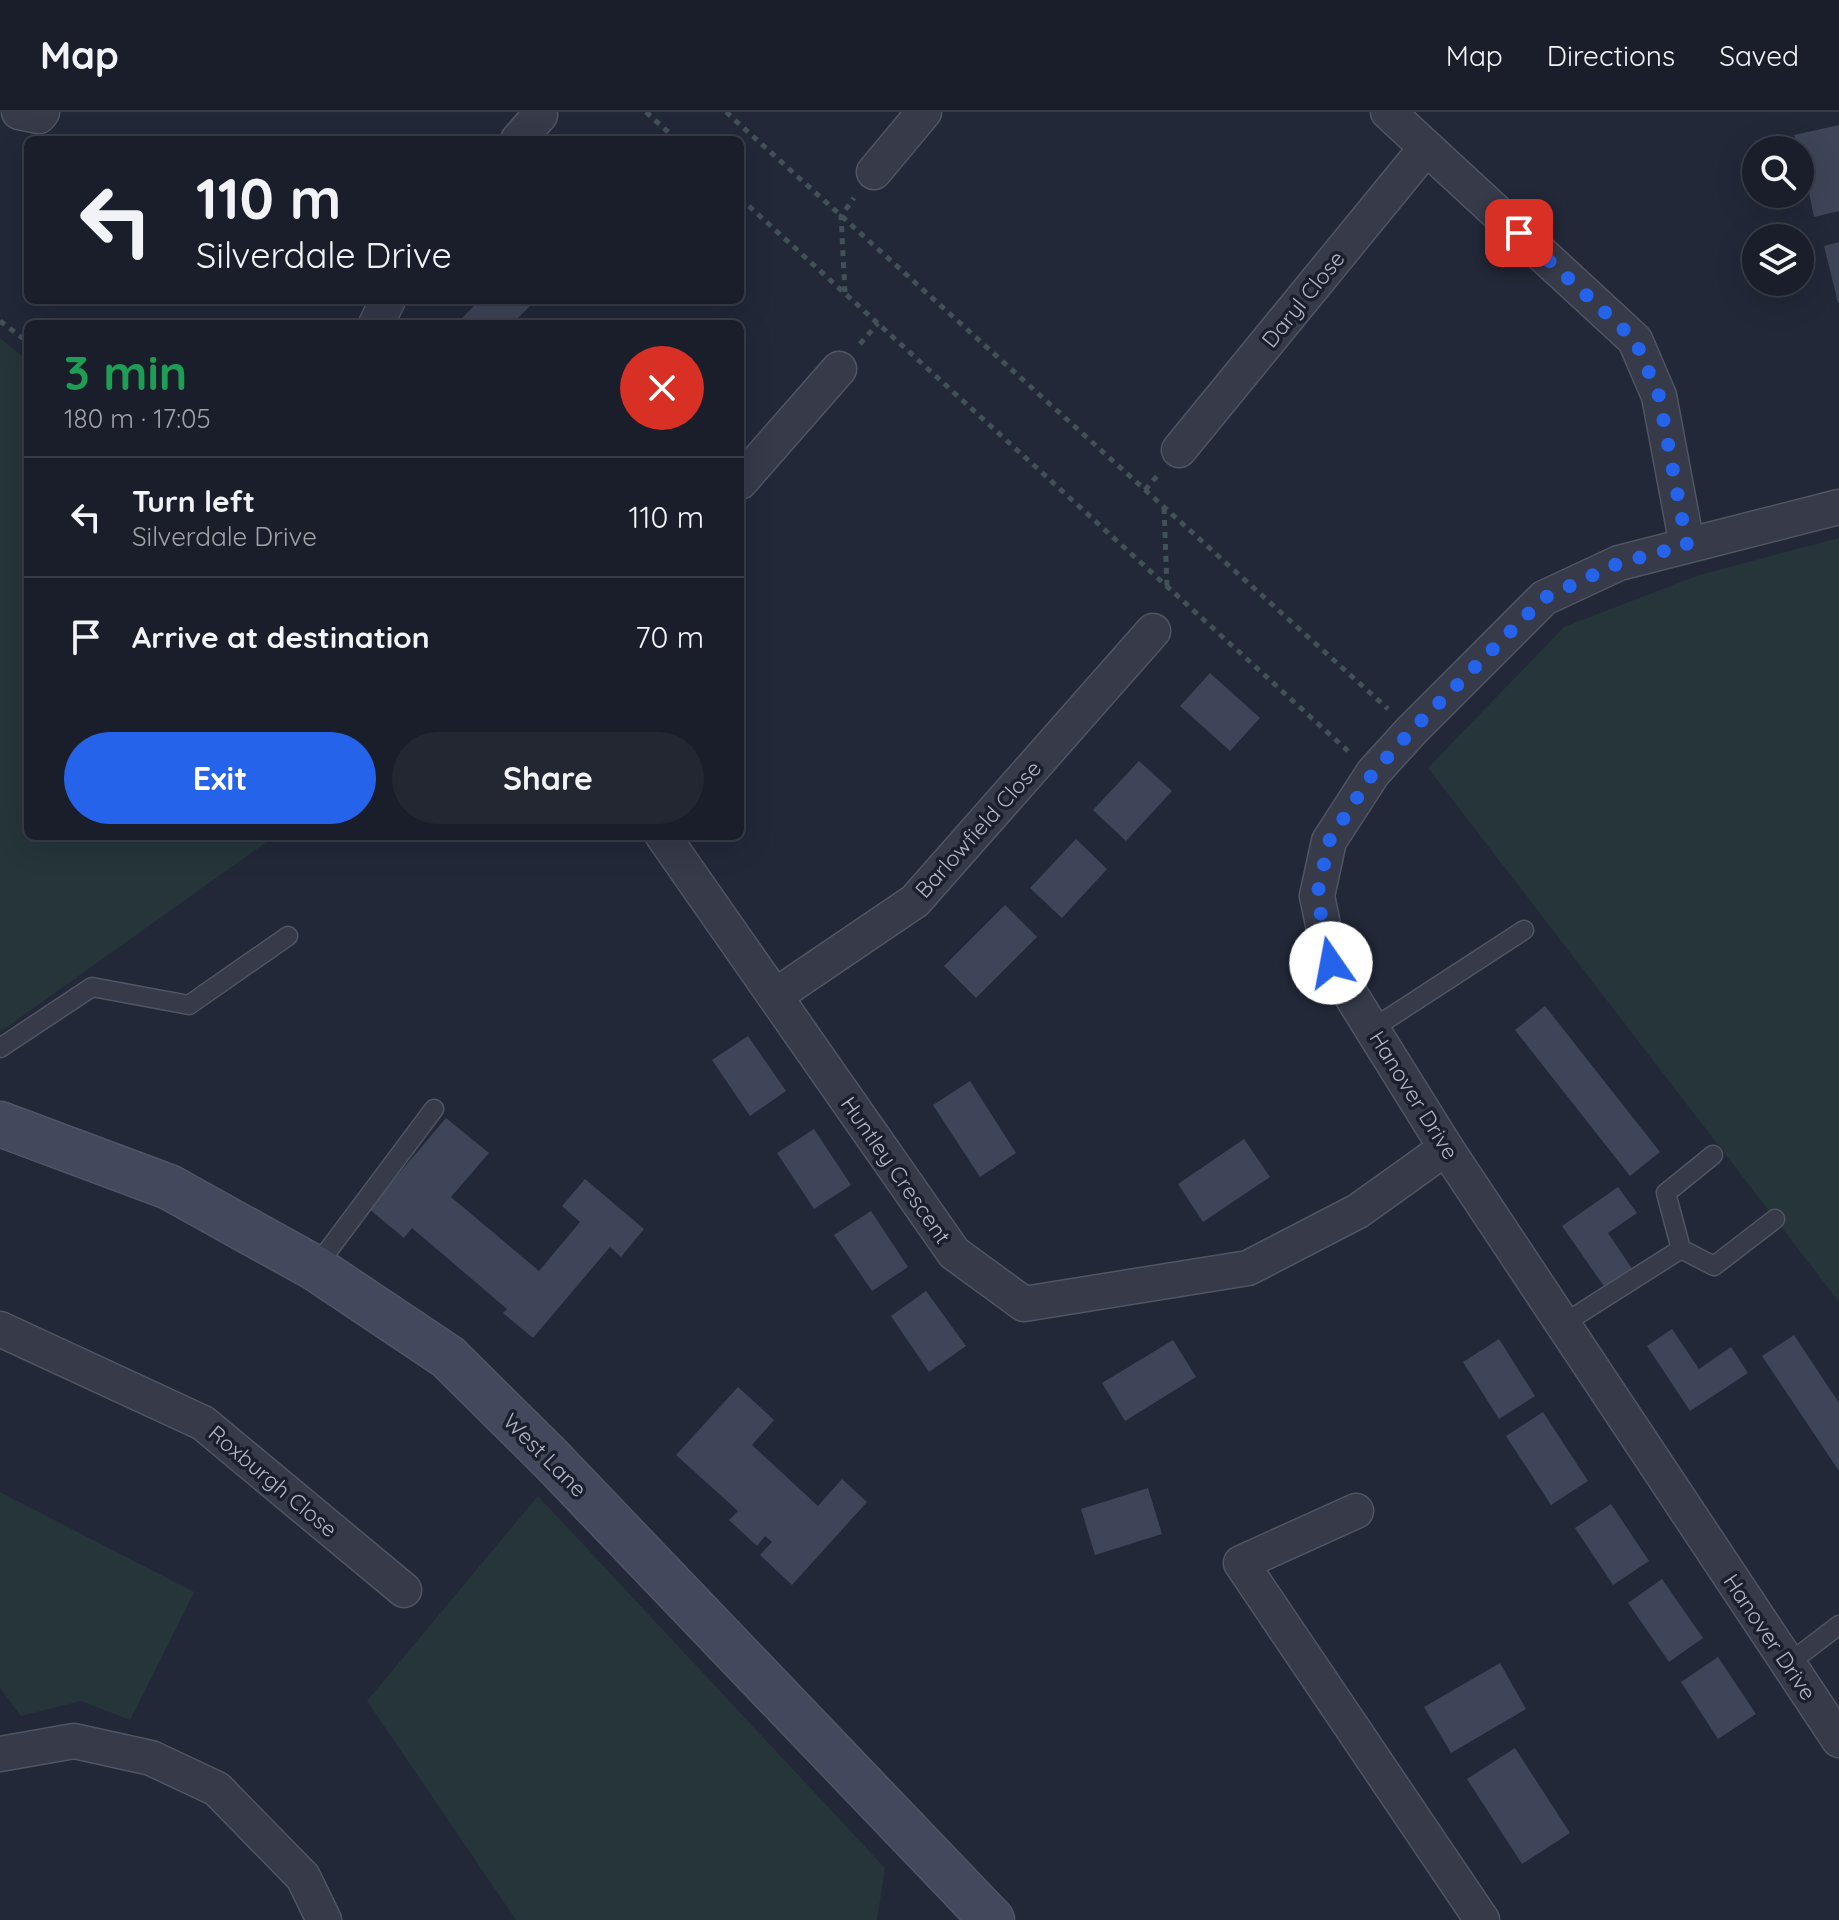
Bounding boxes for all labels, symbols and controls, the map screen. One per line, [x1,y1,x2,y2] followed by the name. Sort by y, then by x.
[40,31,119,79] text: Map
[1446,38,1503,73] text: Map
[1547,38,1675,73] text: Directions
[1719,38,1799,73] text: Saved
[1742,136,1814,296] map controls
[1742,136,1814,208] button: search
[196,163,341,233] text: 110 m
[64,168,168,272] icon: left
[1485,199,1553,267] pin
[1497,211,1541,255] icon: arrive
[1742,224,1814,296] button: layers
[196,232,452,277] text: Silverdale Drive
[1255,245,1351,353] street label: Daryl Close
[64,342,187,402] text: 3 min
[620,346,704,430] button: close
[64,402,211,435] text: 180 m · 17:05
[132,482,255,520] text: Turn left
[64,495,108,539] icon: left
[628,498,704,536] text: 110 m
[132,520,317,553] text: Silverdale Drive
[64,615,108,659] icon: arrive
[132,618,430,656] text: Arrive at destination
[635,618,704,656] text: 70 m
[64,732,376,824] button: Exit
[392,732,704,824] button: Share
[909,755,1047,903] street label: Barlowfield Close
[1289,921,1373,1005] position arrow
[1363,1025,1465,1165] street label: Hanover Drive
[835,1091,957,1249] street label: Huntley Crescent
[497,1407,593,1503] street label: West Lane
[203,1419,343,1543] street label: Roxburgh Close
[1717,1568,1823,1706] street label: Hanover Drive

